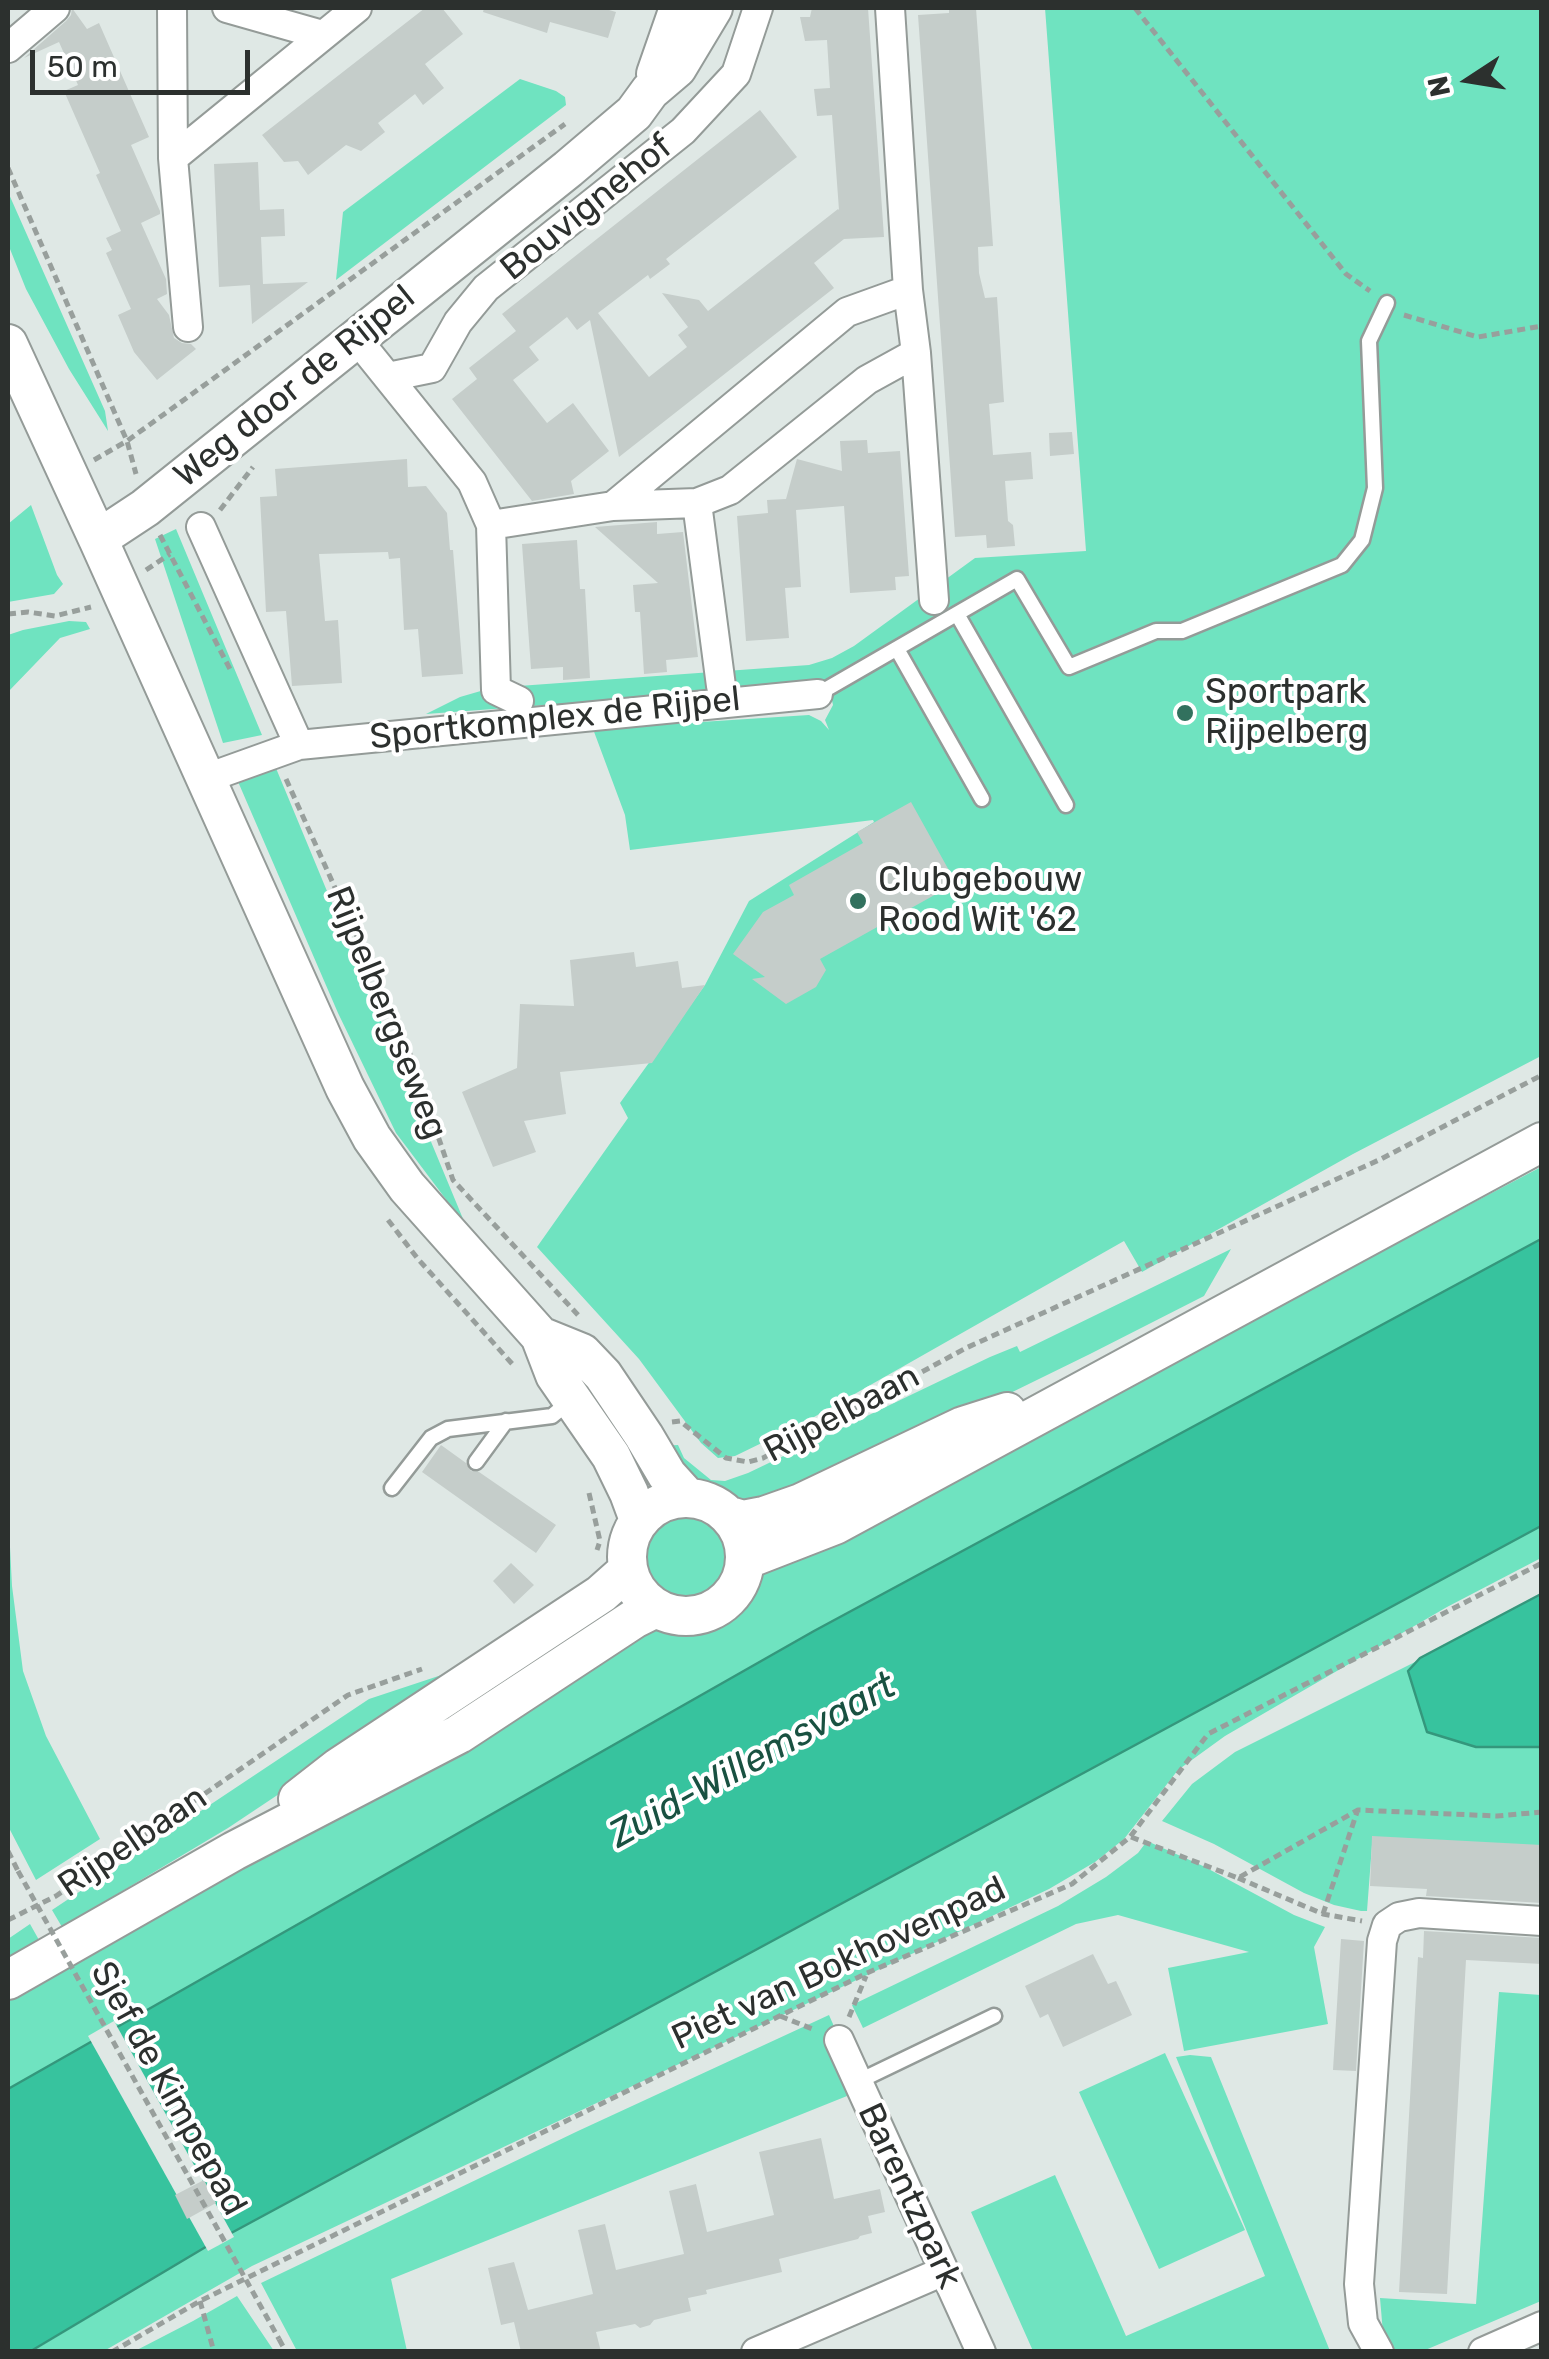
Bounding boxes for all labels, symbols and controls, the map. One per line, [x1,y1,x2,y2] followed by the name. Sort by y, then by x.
[35,30,255,92] scale bar
[1419,30,1519,130] north arrow
[47,49,118,85] text: 50 m
[1421,73,1457,100] text: N
[493,126,681,290] street label: Bouvignehof
[166,277,424,497] street label: Weg door de Rijpel
[1205,672,1369,754] place label: Sportpark Rijpelberg
[368,679,742,759] street label: Sportkomplex de Rijpel
[1174,702,1196,724] marker: Sportpark Rijpelberg
[878,860,1082,942] place label: Clubgebouw Rood Wit '62
[316,881,456,1145] street label: Rijpelbergseweg
[847,890,869,912] marker: Clubgebouw Rood Wit '62
[757,1356,927,1472] street label: Rijpelbaan
[602,1663,904,1859] water label: Zuid-Willemsvaart
[51,1777,215,1907] street label: Rijpelbaan
[665,1868,1013,2060] street label: Piet van Bokhovenpad
[81,1955,255,2223] street label: Sjef de Kimpepad
[848,2097,970,2295] street label: Barentzpark

